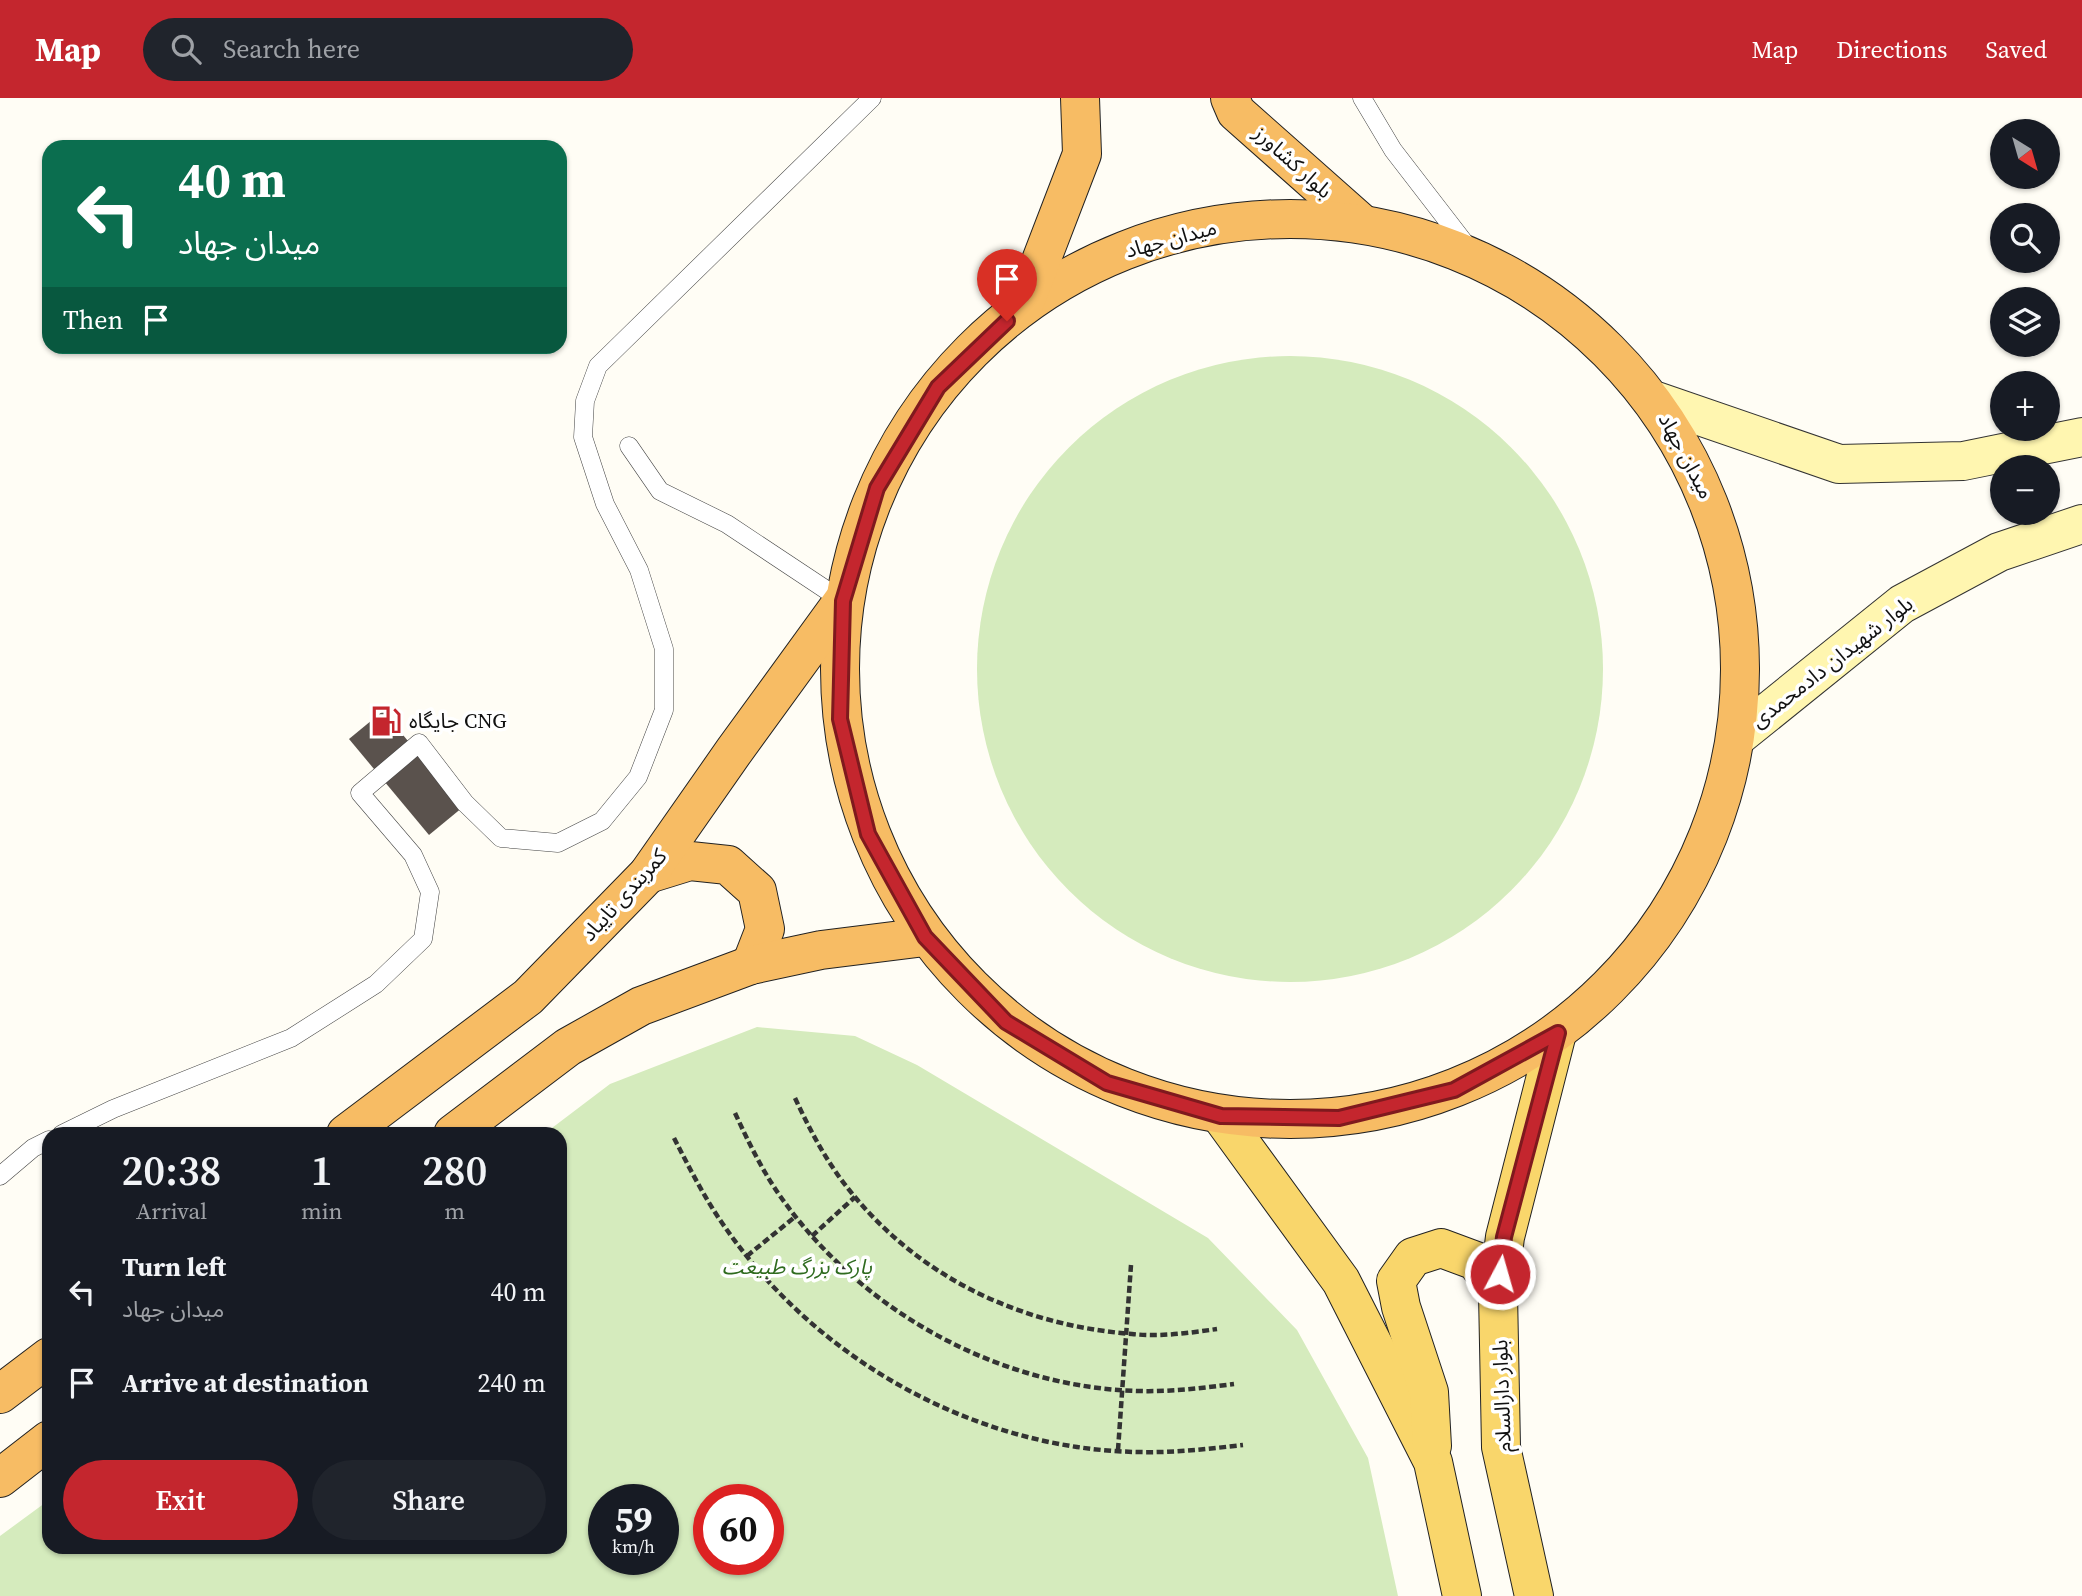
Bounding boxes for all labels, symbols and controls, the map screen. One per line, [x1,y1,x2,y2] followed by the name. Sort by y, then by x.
[143,18,633,81] search box
[35,27,101,72] text: Map
[167,30,205,68] icon: search
[223,31,360,67] text: Search here
[1751,33,1798,66] text: Map
[1836,33,1947,66] text: Directions
[1985,33,2047,66] text: Saved
[1247,118,1339,205] street label: بلوار کشاورز
[1990,119,2060,189] north arrow
[1990,119,2060,525] map controls
[178,146,286,213] text: 40 m
[63,168,154,259] icon: left
[1990,203,2060,273] button: search
[1122,212,1220,265] street label: میدان جهاد
[178,221,320,265] text: میدان جهاد
[977,249,1037,321] pin
[988,260,1026,298] icon: arrive
[1990,287,2060,357] button: layers
[137,301,175,339] icon: arrive
[63,302,123,338] text: Then
[1990,371,2060,441] button: +
[1652,408,1721,504] street label: میدان جهاد
[1990,455,2060,525] button: −
[1745,589,1919,734] street label: بلوار شهیدان دادمحمدی
[369,704,403,738] fuel station icon: جایگاه CNG
[409,706,507,735] place label: جایگاه CNG
[574,842,673,947] street label: کمربندی تایباد
[121,1141,221,1199] text: 20:38
[311,1141,333,1199] text: 1
[422,1141,487,1199] text: 280
[136,1195,207,1227] text: Arrival
[301,1195,342,1227] text: min
[444,1195,465,1227] text: m
[1463,1237,1537,1311] position arrow
[122,1249,226,1285] text: Turn left
[722,1252,873,1281] park label: پارک بزرگ طبیعت
[63,1273,101,1311] icon: left
[491,1274,546,1310] text: 40 m
[122,1293,224,1325] text: میدان جهاد
[1485,1339,1520,1453] street label: بلوار دارالسلام
[63,1364,101,1402] icon: arrive
[122,1365,369,1401] text: Arrive at destination
[478,1365,546,1401] text: 240 m
[63,1460,298,1540] button: Exit
[312,1460,546,1540] button: Share
[693,1484,784,1575] speed limit sign: 60
[615,1496,652,1544] text: 59
[612,1534,655,1559] text: km/h

